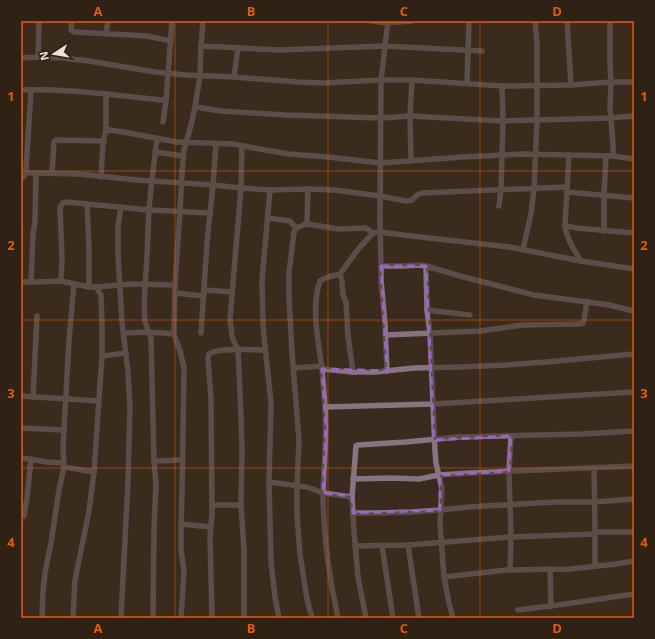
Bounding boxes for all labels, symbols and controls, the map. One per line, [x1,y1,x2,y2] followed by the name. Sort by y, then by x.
[94,2,103,20] text: A
[247,2,256,20] text: B
[400,2,408,20] text: C
[552,2,562,20] text: D
[34,34,74,74] north arrow
[35,50,52,62] text: N
[7,87,15,105] text: 1
[640,87,648,105] text: 1
[7,236,15,254] text: 2
[640,236,648,254] text: 2
[7,384,15,402] text: 3
[640,384,648,402] text: 3
[7,533,15,551] text: 4
[640,533,648,551] text: 4
[94,619,103,637] text: A
[247,619,256,637] text: B
[400,619,408,637] text: C
[552,619,562,637] text: D

